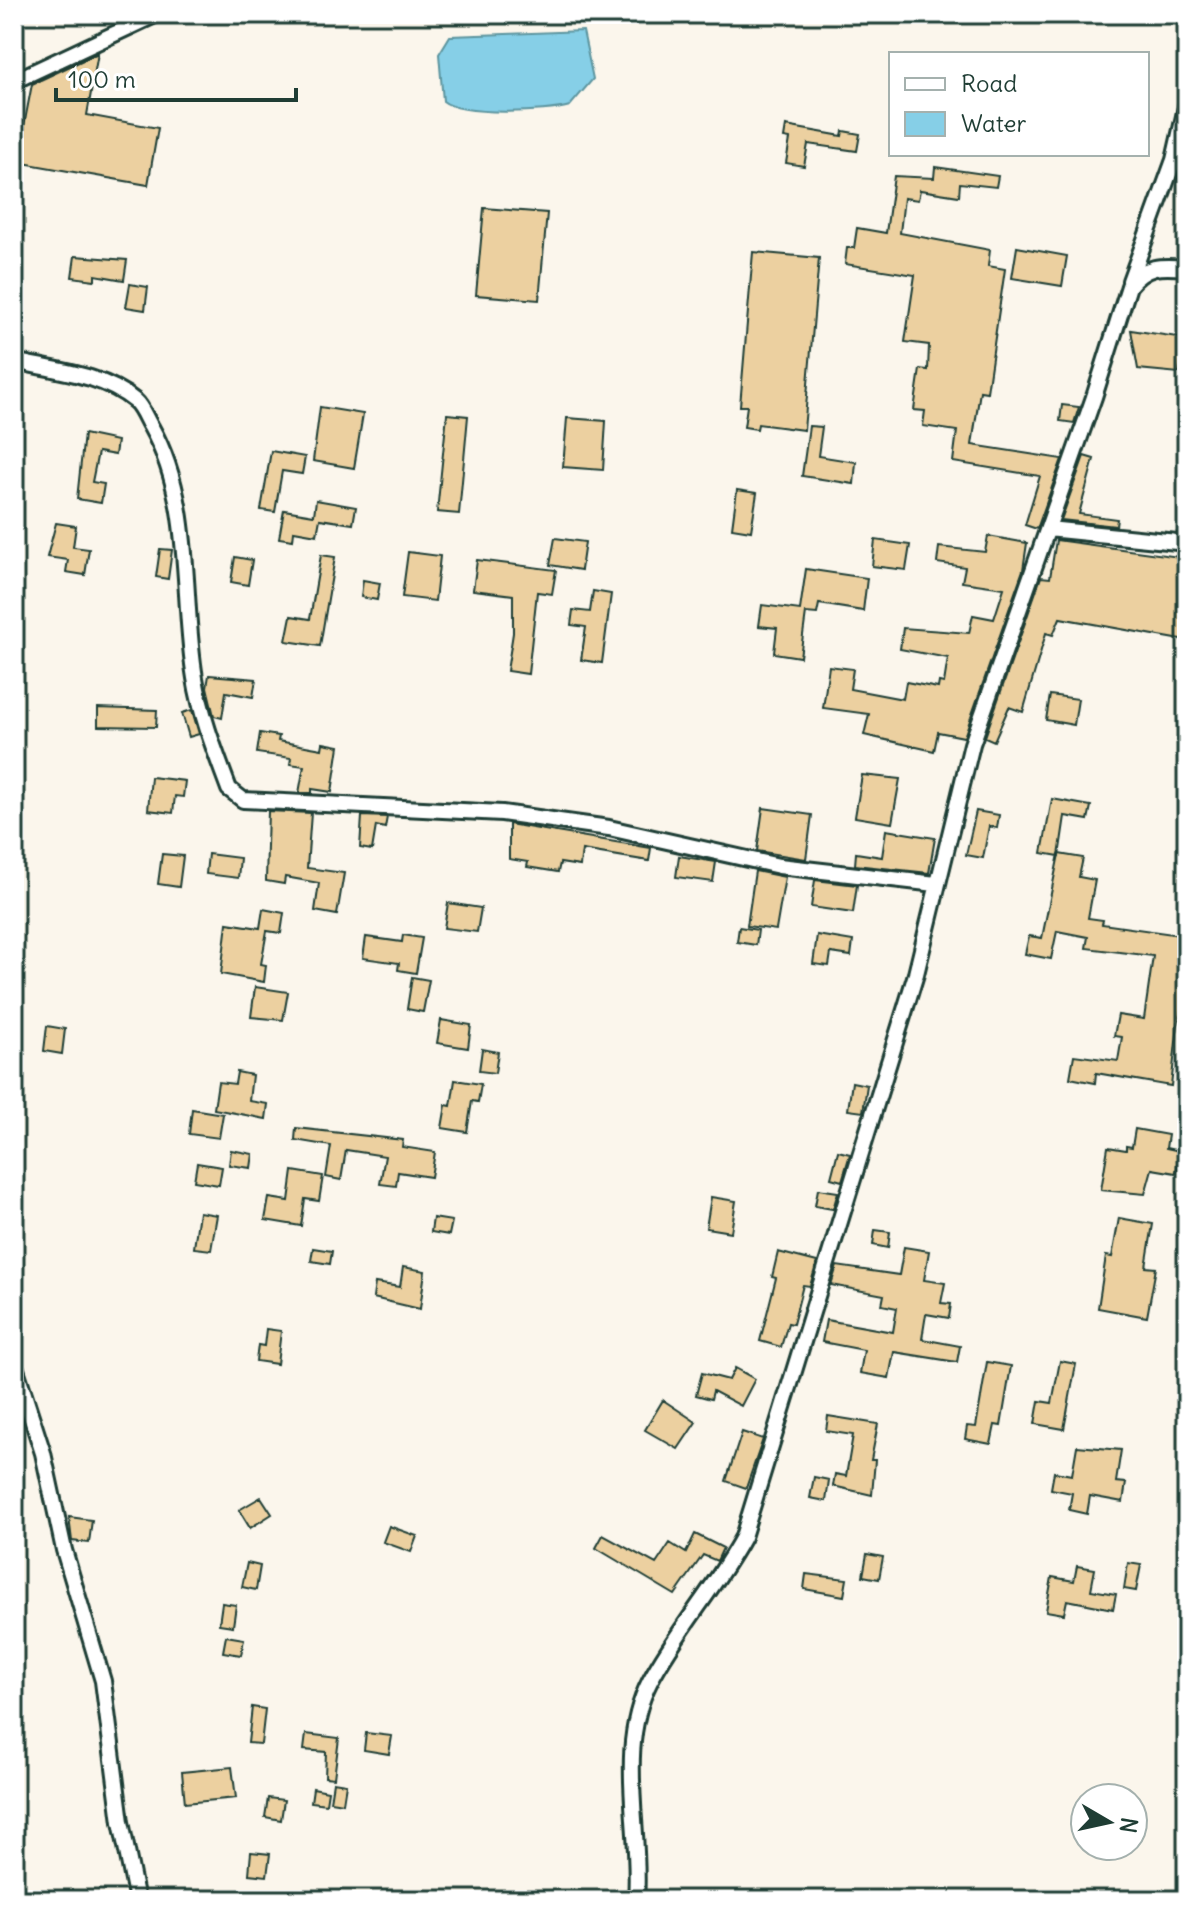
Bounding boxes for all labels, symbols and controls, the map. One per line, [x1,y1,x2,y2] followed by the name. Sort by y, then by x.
[56,52,296,102] scale bar
[889,52,1149,156] legend
[68,64,136,94] text: 100 m
[961,68,1017,98] text: Road
[961,108,1026,138] text: Water
[1069,1782,1149,1862] north arrow
[1114,1815,1144,1835] text: N

